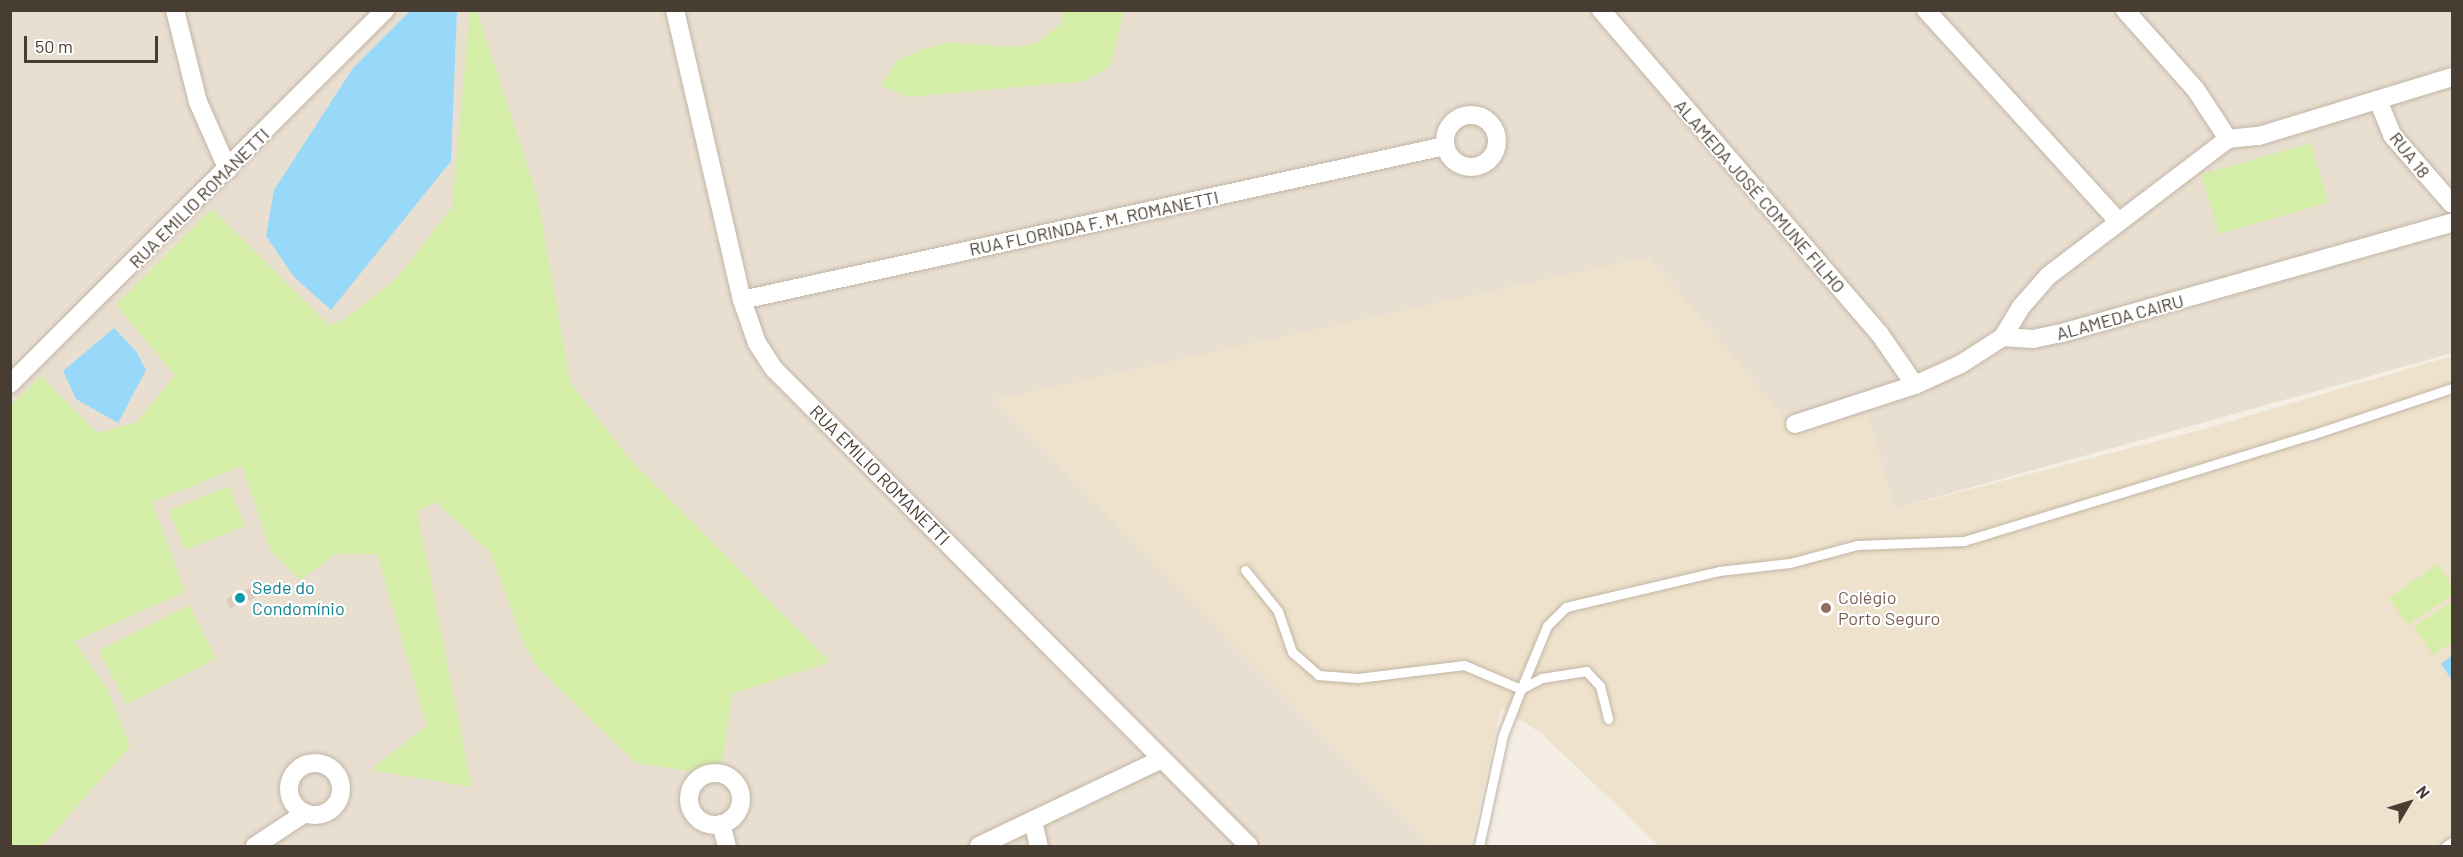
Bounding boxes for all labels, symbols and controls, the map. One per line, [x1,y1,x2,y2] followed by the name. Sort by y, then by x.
[27,24,160,62] scale bar
[35,35,73,57] text: 50 m
[1670,95,1850,297] street label: ALAMEDA JOSÉ COMUNE FILHO
[124,123,274,273] street label: RUA EMILIO ROMANETTI
[2385,128,2435,182] street label: RUA 18
[967,186,1221,260] street label: RUA FLORINDA F. M. ROMANETTI
[2054,290,2186,344] street label: ALAMEDA CAIRU
[805,400,955,550] street label: RUA EMILIO ROMANETTI
[252,577,345,620] place label: Sede do Condomínio
[1838,587,1940,630] place label: Colégio Porto Seguro
[233,591,247,605] marker: Sede do Condomínio
[1819,601,1833,615] marker: Colégio Porto Seguro
[2379,773,2439,833] north arrow
[2413,782,2434,802] text: N

